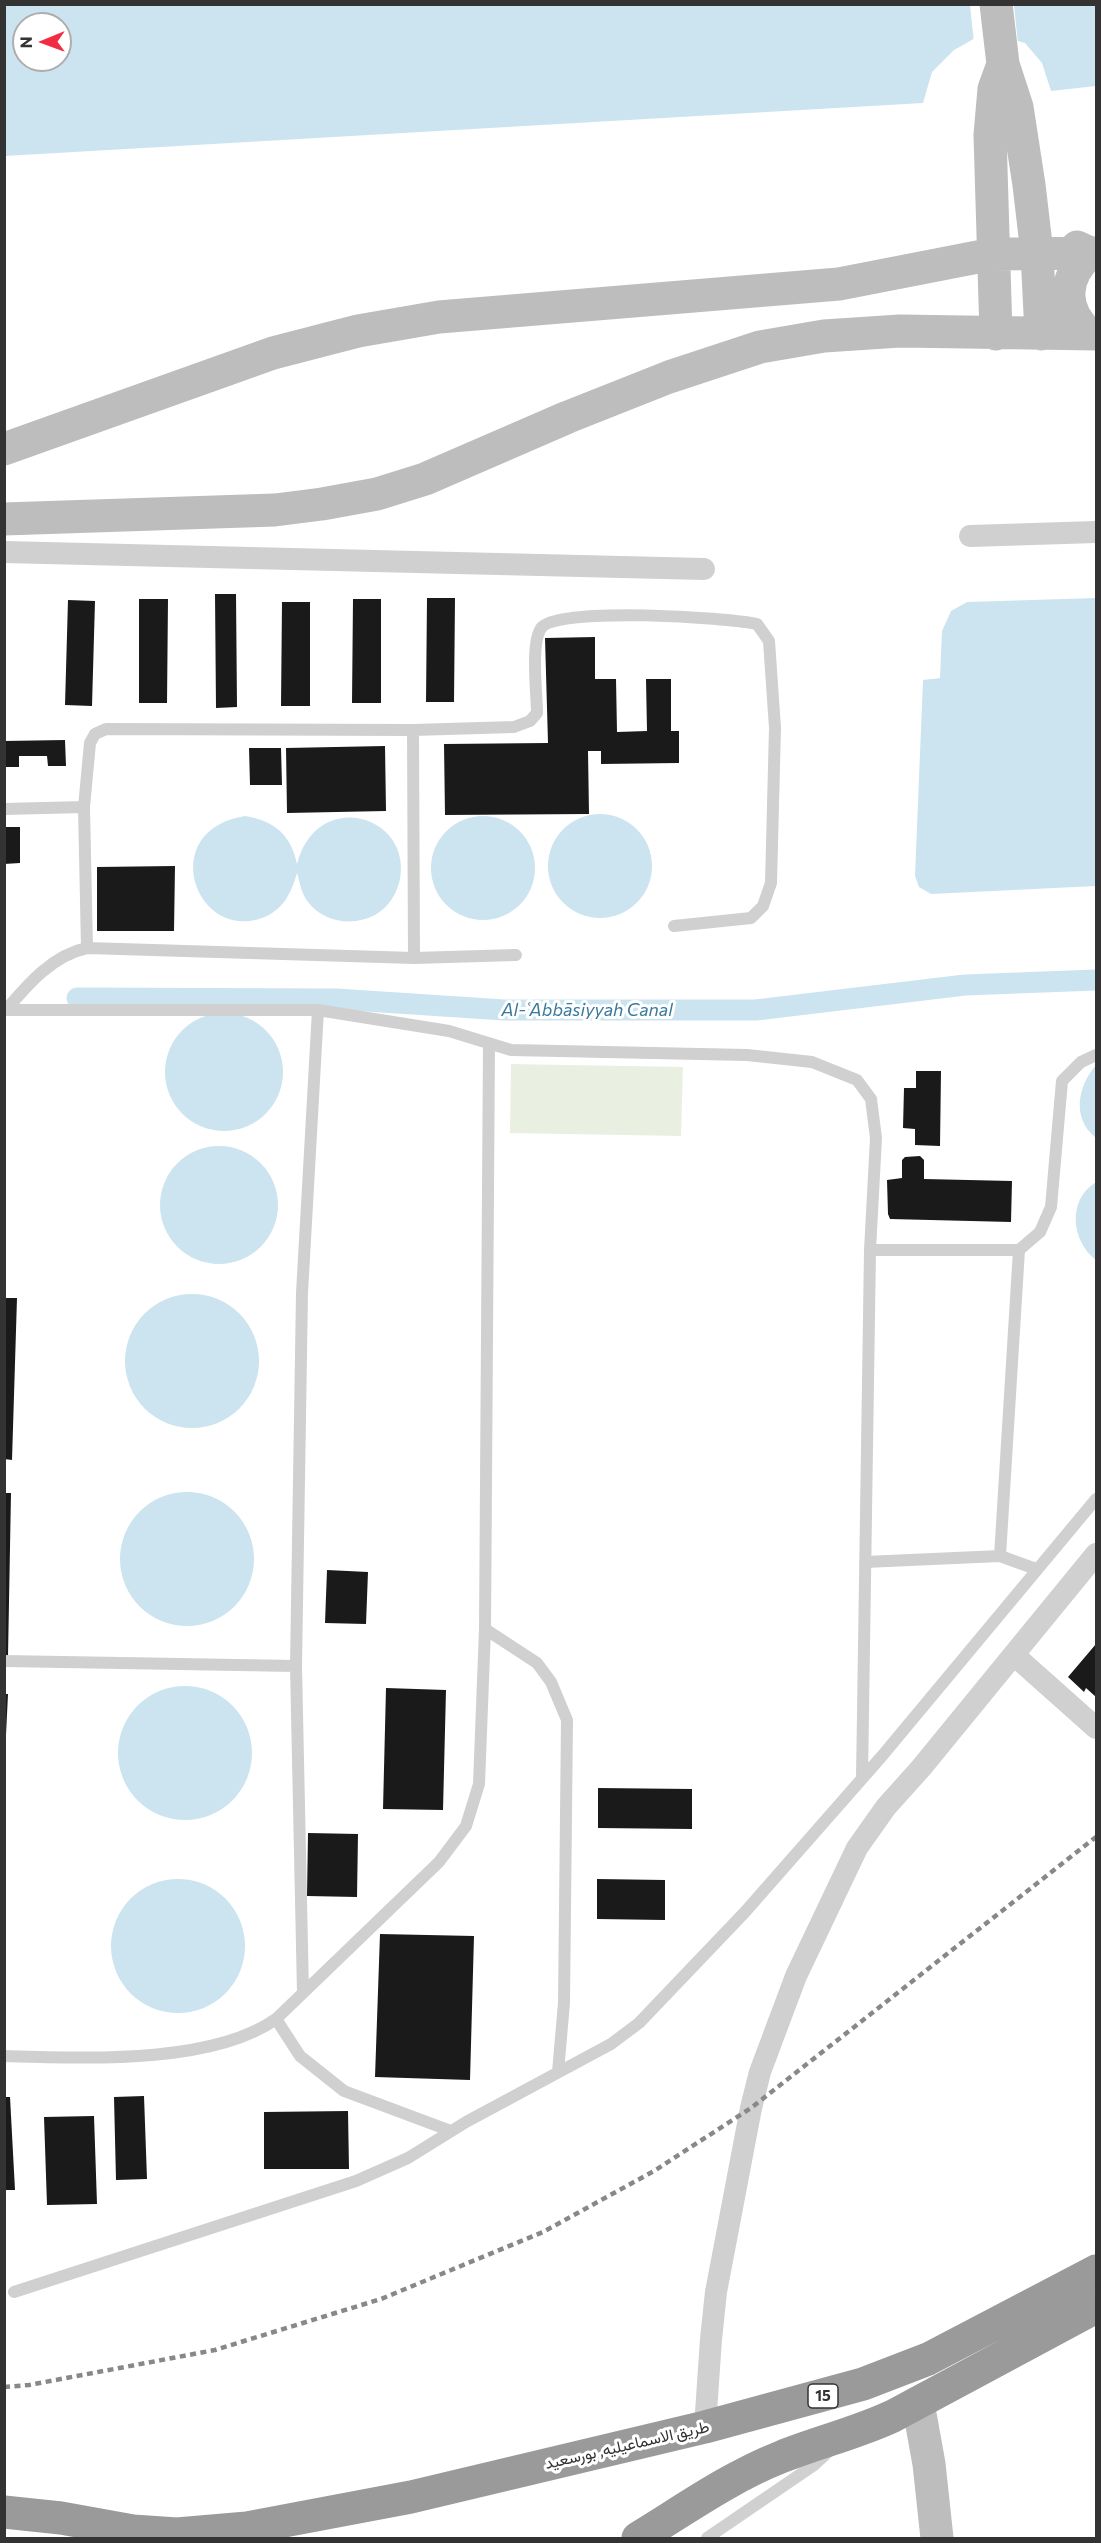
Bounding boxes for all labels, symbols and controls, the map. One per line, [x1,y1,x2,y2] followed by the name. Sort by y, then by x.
[12,12,72,72] north arrow
[16,36,35,48] text: N
[501,999,673,1021] water label: Al-ʿAbbāsiyyah Canal
[808,2384,838,2408] road number: 15
[543,2417,711,2473] street label: طريق الاسماعيليه, بورسعيد

